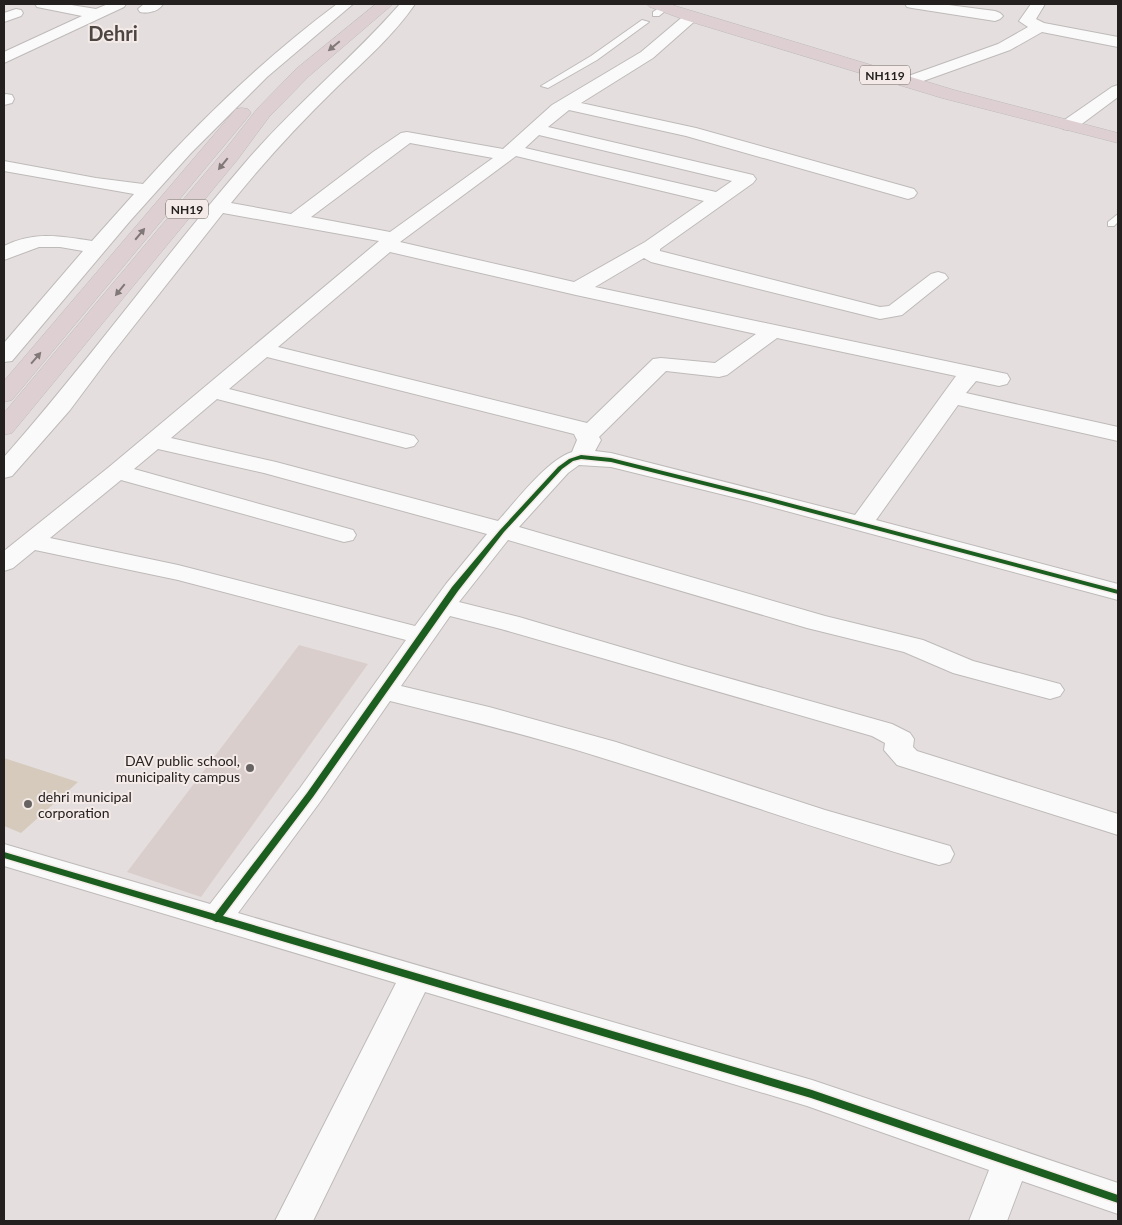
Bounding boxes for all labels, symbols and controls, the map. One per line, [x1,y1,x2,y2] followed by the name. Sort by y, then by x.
[88,21,138,45] district label: Dehri
[327,41,340,52] one-way arrow
[860,66,910,84] road number: NH119
[217,158,229,170] one-way arrow
[166,200,208,218] road number: NH19
[135,227,146,240] one-way arrow
[114,283,125,296] one-way arrow
[30,351,41,364] one-way arrow
[116,752,240,785] place label: DAV public school, municipality campus
[244,762,256,774] marker: DAV public school, municipality campus
[38,788,132,821] place label: dehri municipal corporation
[22,798,34,810] marker: dehri municipal corporation

